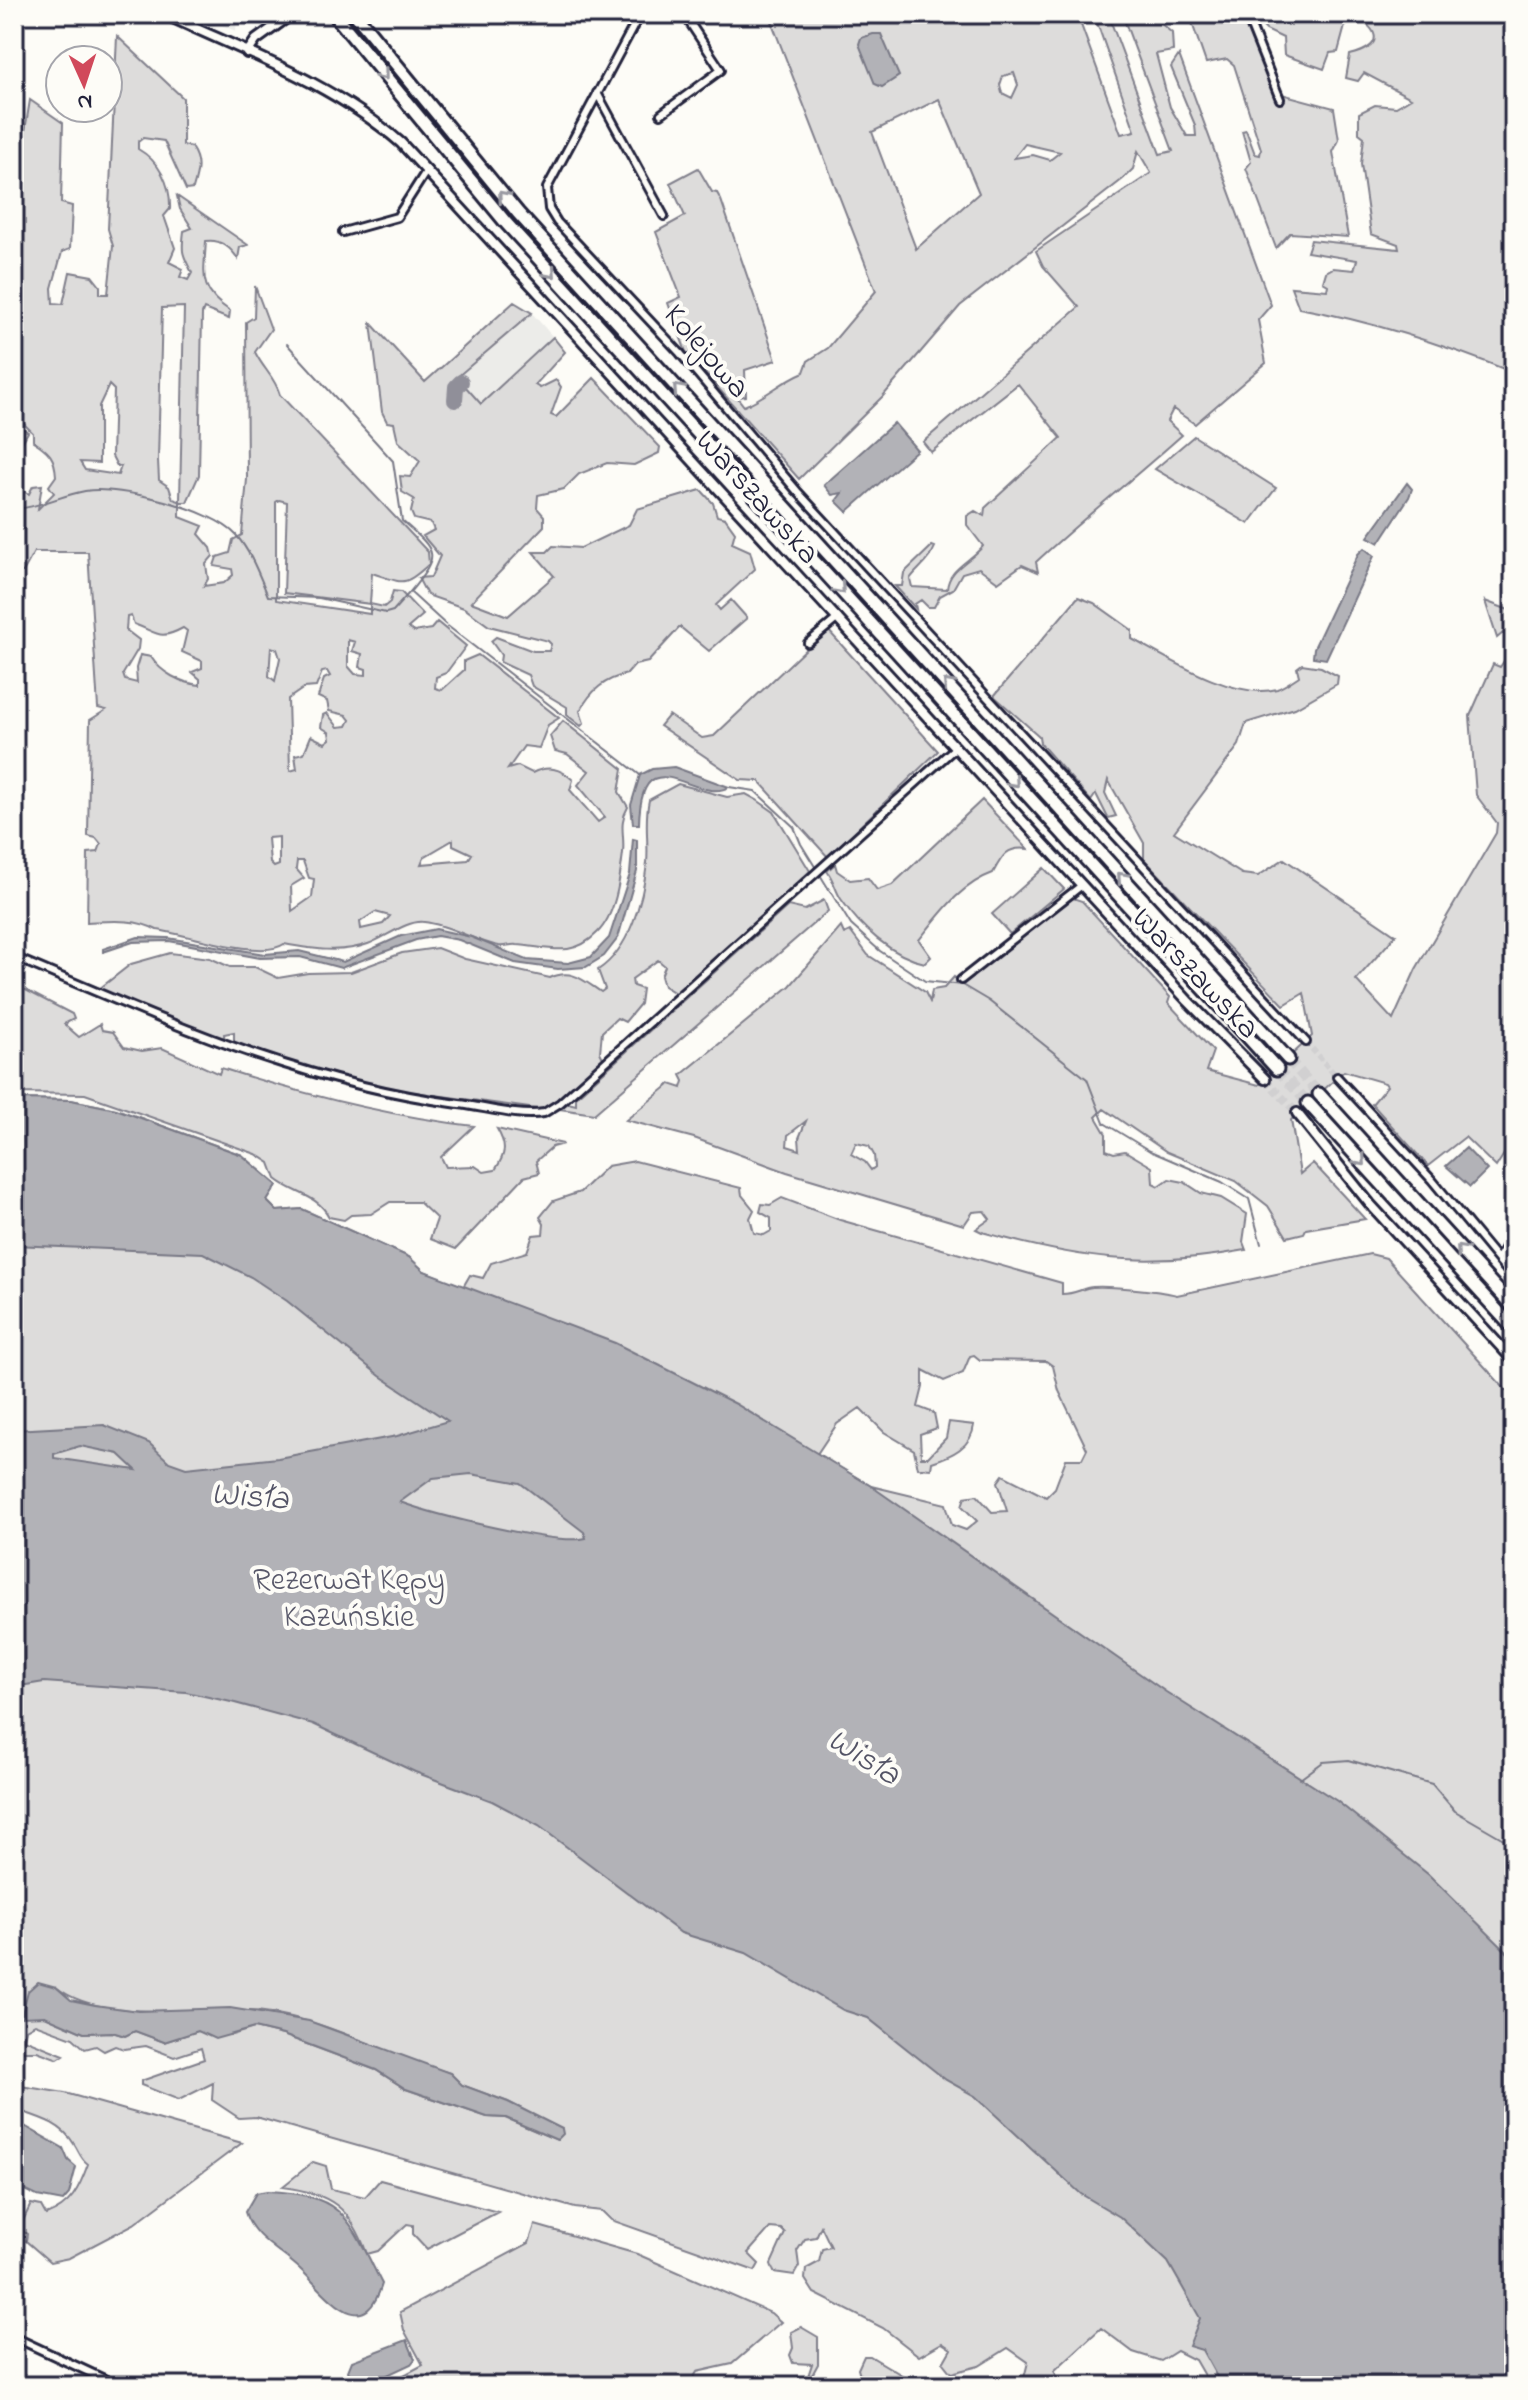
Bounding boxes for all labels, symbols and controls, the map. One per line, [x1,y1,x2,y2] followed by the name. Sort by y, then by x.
[44,44,124,124] north arrow
[373,66,388,80] one-way arrow
[77,85,93,117] text: N
[498,191,513,206] one-way arrow
[542,264,557,278] one-way arrow
[651,295,760,410] street label: Kolejowa
[673,383,688,398] one-way arrow
[683,420,830,576] street label: Warszawska
[830,580,844,595] one-way arrow
[943,679,957,694] one-way arrow
[1005,772,1019,787] one-way arrow
[1117,872,1131,887] one-way arrow
[1119,898,1270,1051] street label: Warszawska
[1351,1152,1366,1166] one-way arrow
[1457,1245,1471,1260] one-way arrow
[209,1470,291,1526] water label: Wisła
[253,1558,445,1642] park label: Rezerwat Kępy Kazuńskie
[817,1717,910,1800] water label: Wisła

